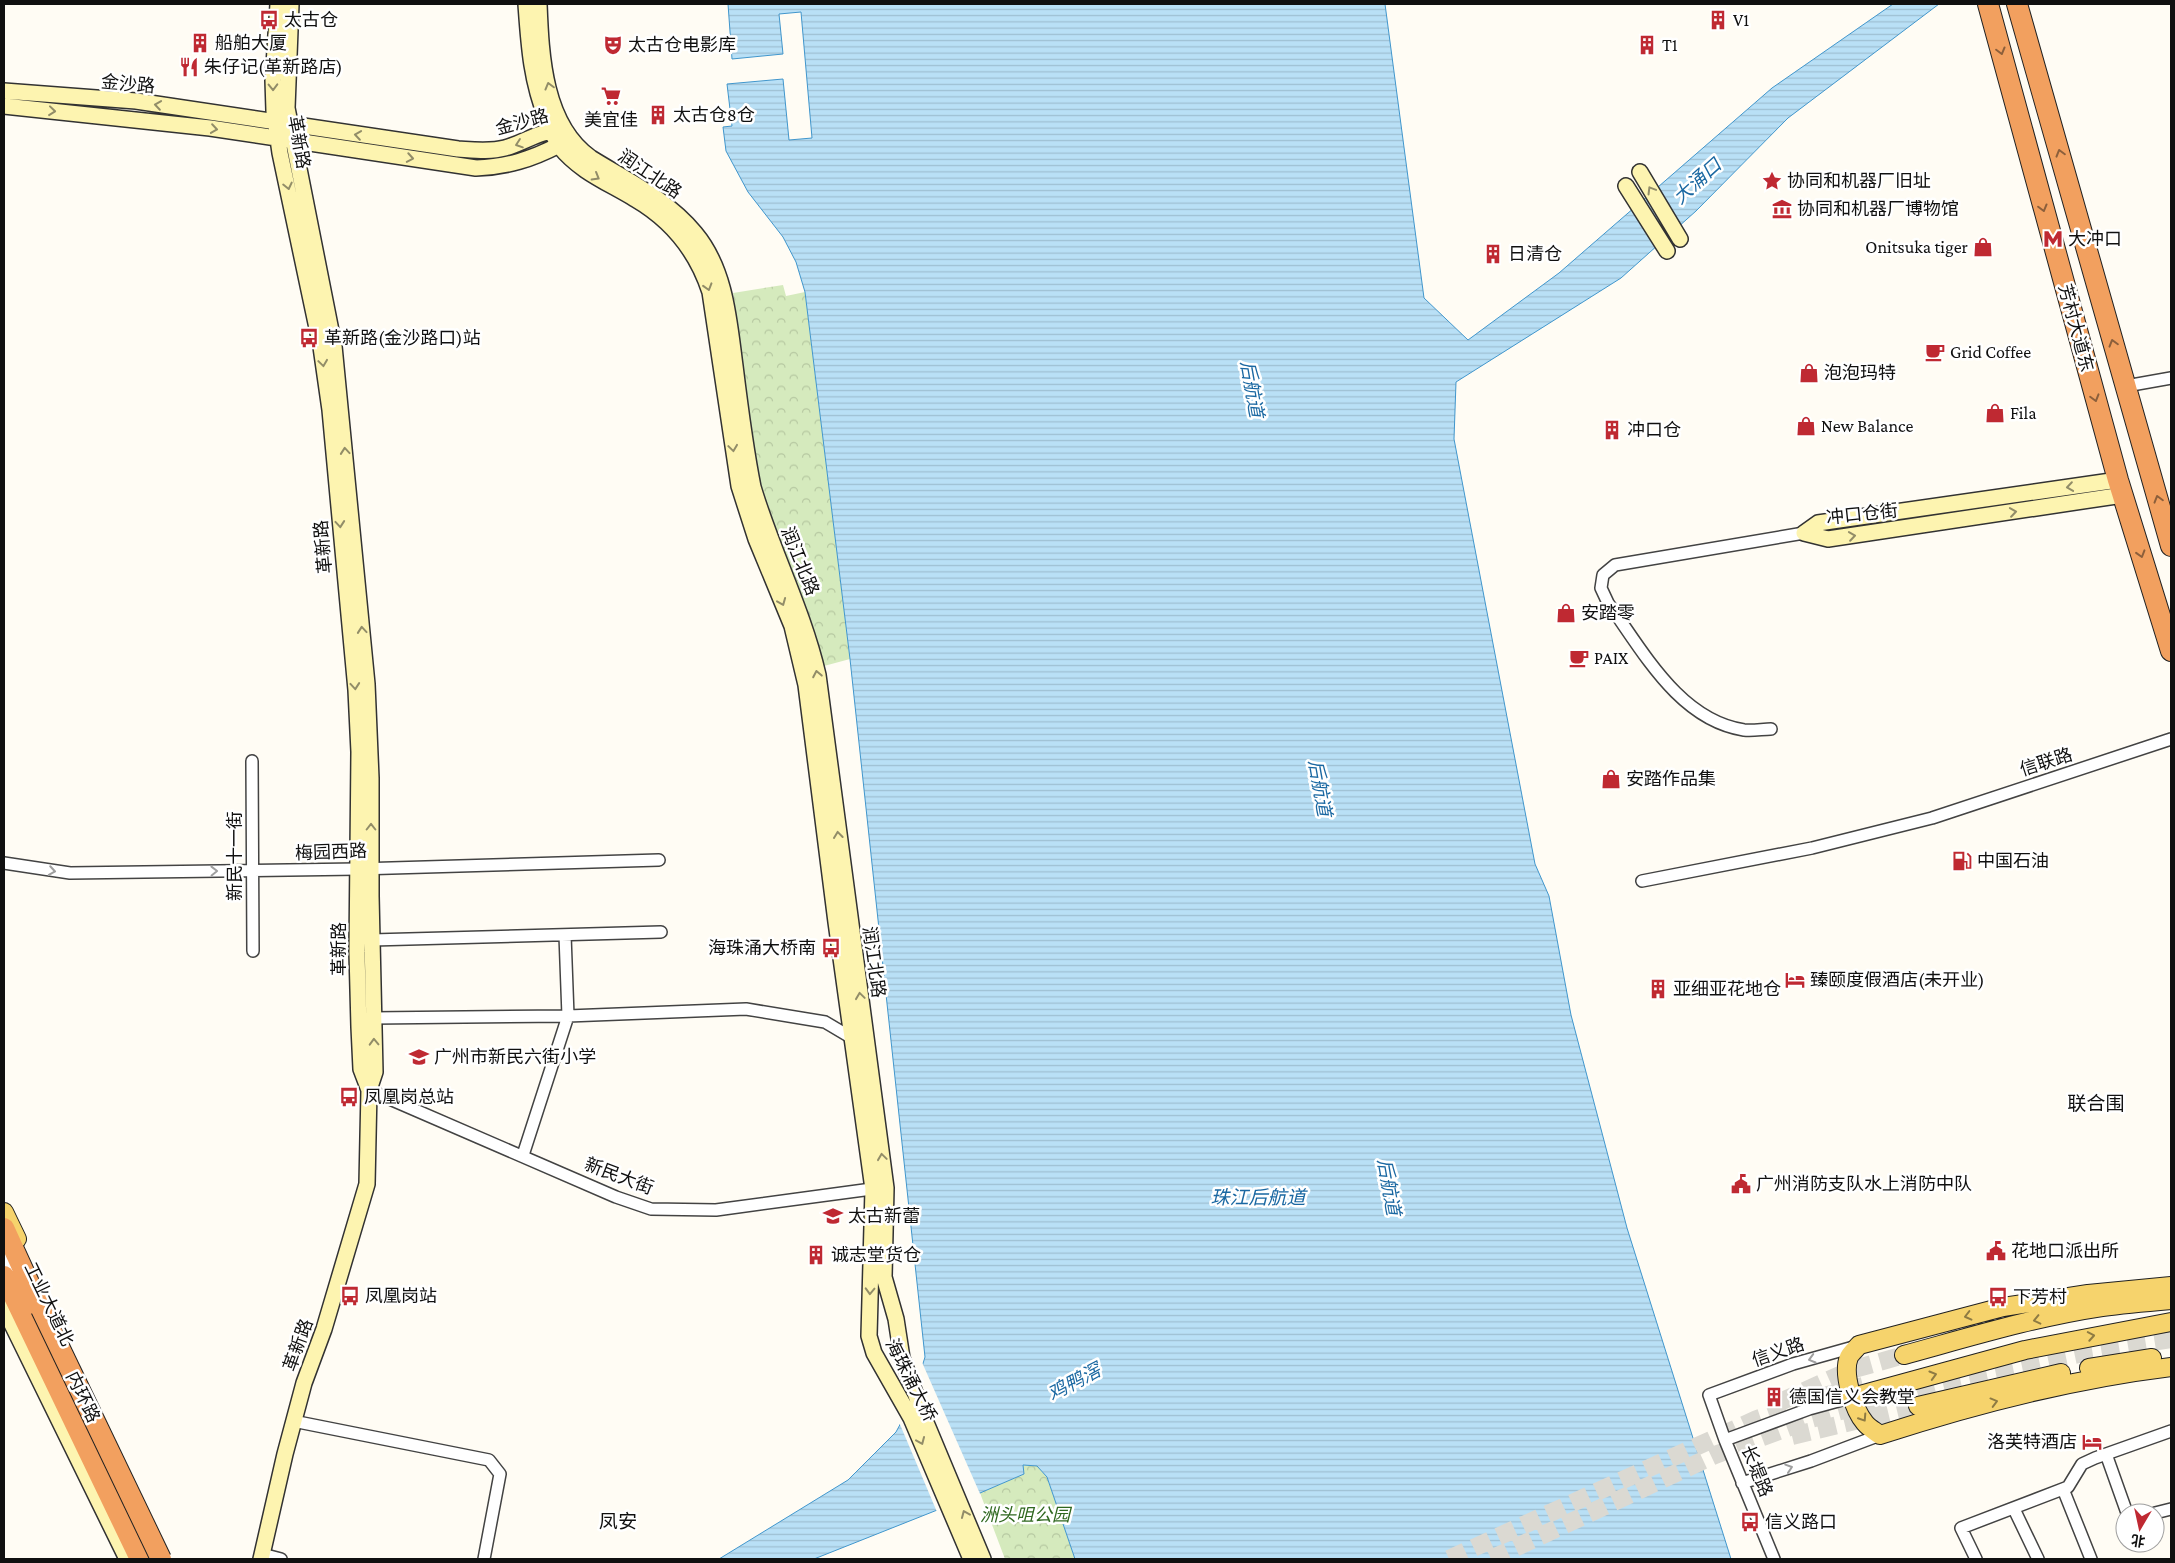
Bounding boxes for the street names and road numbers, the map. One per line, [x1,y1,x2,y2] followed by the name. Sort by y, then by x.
[100,72,156,96] street label: 金沙路
[493,105,551,139] street label: 金沙路
[284,114,314,170] street label: 革新路
[615,146,685,202] street label: 润江北路
[2055,282,2097,374] street label: 芳村大道东
[1825,500,1899,528] street label: 冲口仓街
[311,519,335,575] street label: 革新路
[777,524,823,598] street label: 润江北路
[2017,744,2075,780] street label: 信联路
[225,811,245,901] street label: 新民十一街
[295,841,367,863] street label: 梅园西路
[329,922,349,976] street label: 革新路
[859,925,889,999] street label: 润江北路
[582,1154,656,1198] street label: 新民大街
[20,1259,78,1349] street label: 工业大道北
[279,1316,317,1374] street label: 革新路
[1749,1334,1807,1370] street label: 信义路
[882,1335,940,1425] street label: 海珠涌大桥
[62,1368,104,1426] street label: 内环路
[1738,1442,1776,1500] street label: 长堤路

